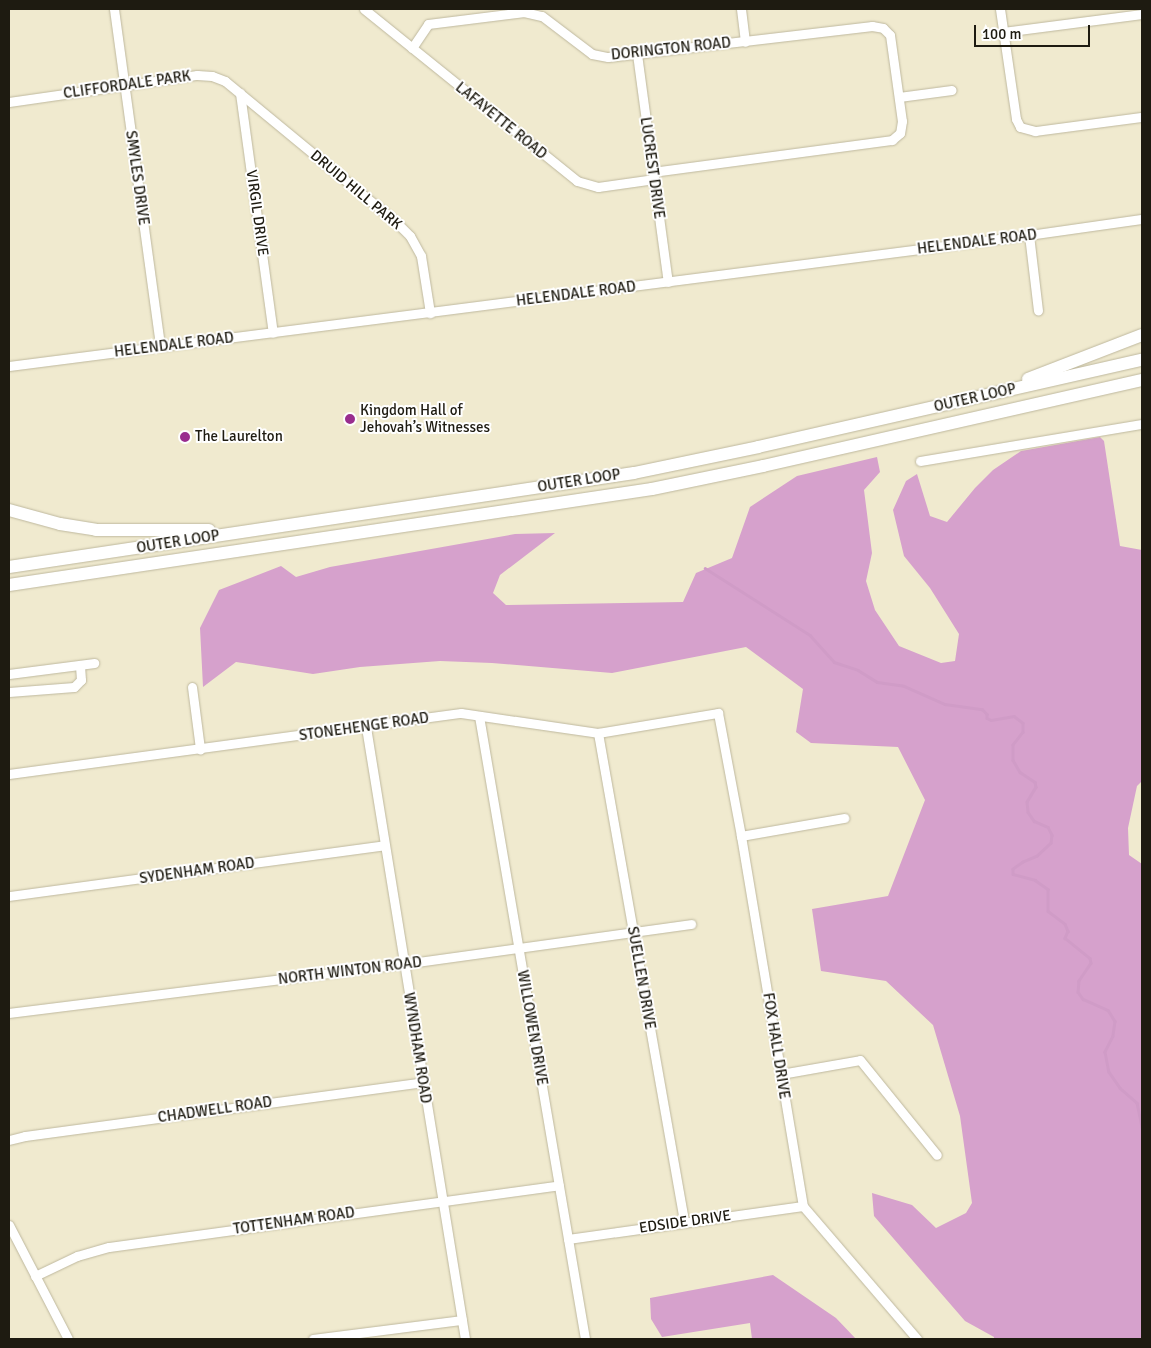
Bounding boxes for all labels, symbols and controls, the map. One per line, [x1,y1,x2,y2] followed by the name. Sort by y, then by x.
[976,15,1092,47] scale bar
[982,25,1022,43] text: 100 m
[610,34,732,64] street label: DORINGTON ROAD
[62,67,192,103] street label: CLIFFORDALE PARK
[452,79,550,163] street label: LAFAYETTE ROAD
[636,116,668,220] street label: LUCREST DRIVE
[121,129,153,227] street label: SMYLES DRIVE
[307,147,405,233] street label: DRUID HILL PARK
[242,169,272,257] street label: VIRGIL DRIVE
[916,226,1038,258] street label: HELENDALE ROAD
[515,278,637,310] street label: HELENDALE ROAD
[113,329,235,361] street label: HELENDALE ROAD
[932,380,1018,416] street label: OUTER LOOP
[360,401,490,436] place label: Kingdom Hall of Jehovah’s Witnesses
[344,413,356,425] marker: Kingdom Hall of Jehovah’s Witnesses
[195,428,283,446] place label: The Laurelton
[179,431,191,443] marker: The Laurelton
[536,466,622,496] street label: OUTER LOOP
[135,527,221,557] street label: OUTER LOOP
[298,709,430,745] street label: STONEHENGE ROAD
[138,854,256,888] street label: SYDENHAM ROAD
[623,925,659,1031] street label: SUELLEN DRIVE
[277,953,423,989] street label: NORTH WINTON ROAD
[513,969,551,1087] street label: WILLOWEN DRIVE
[399,991,435,1105] street label: WYNDHAM ROAD
[759,991,793,1101] street label: FOX HALL DRIVE
[157,1093,273,1127] street label: CHADWELL ROAD
[232,1204,356,1238] street label: TOTTENHAM ROAD
[638,1207,732,1237] street label: EDSIDE DRIVE

